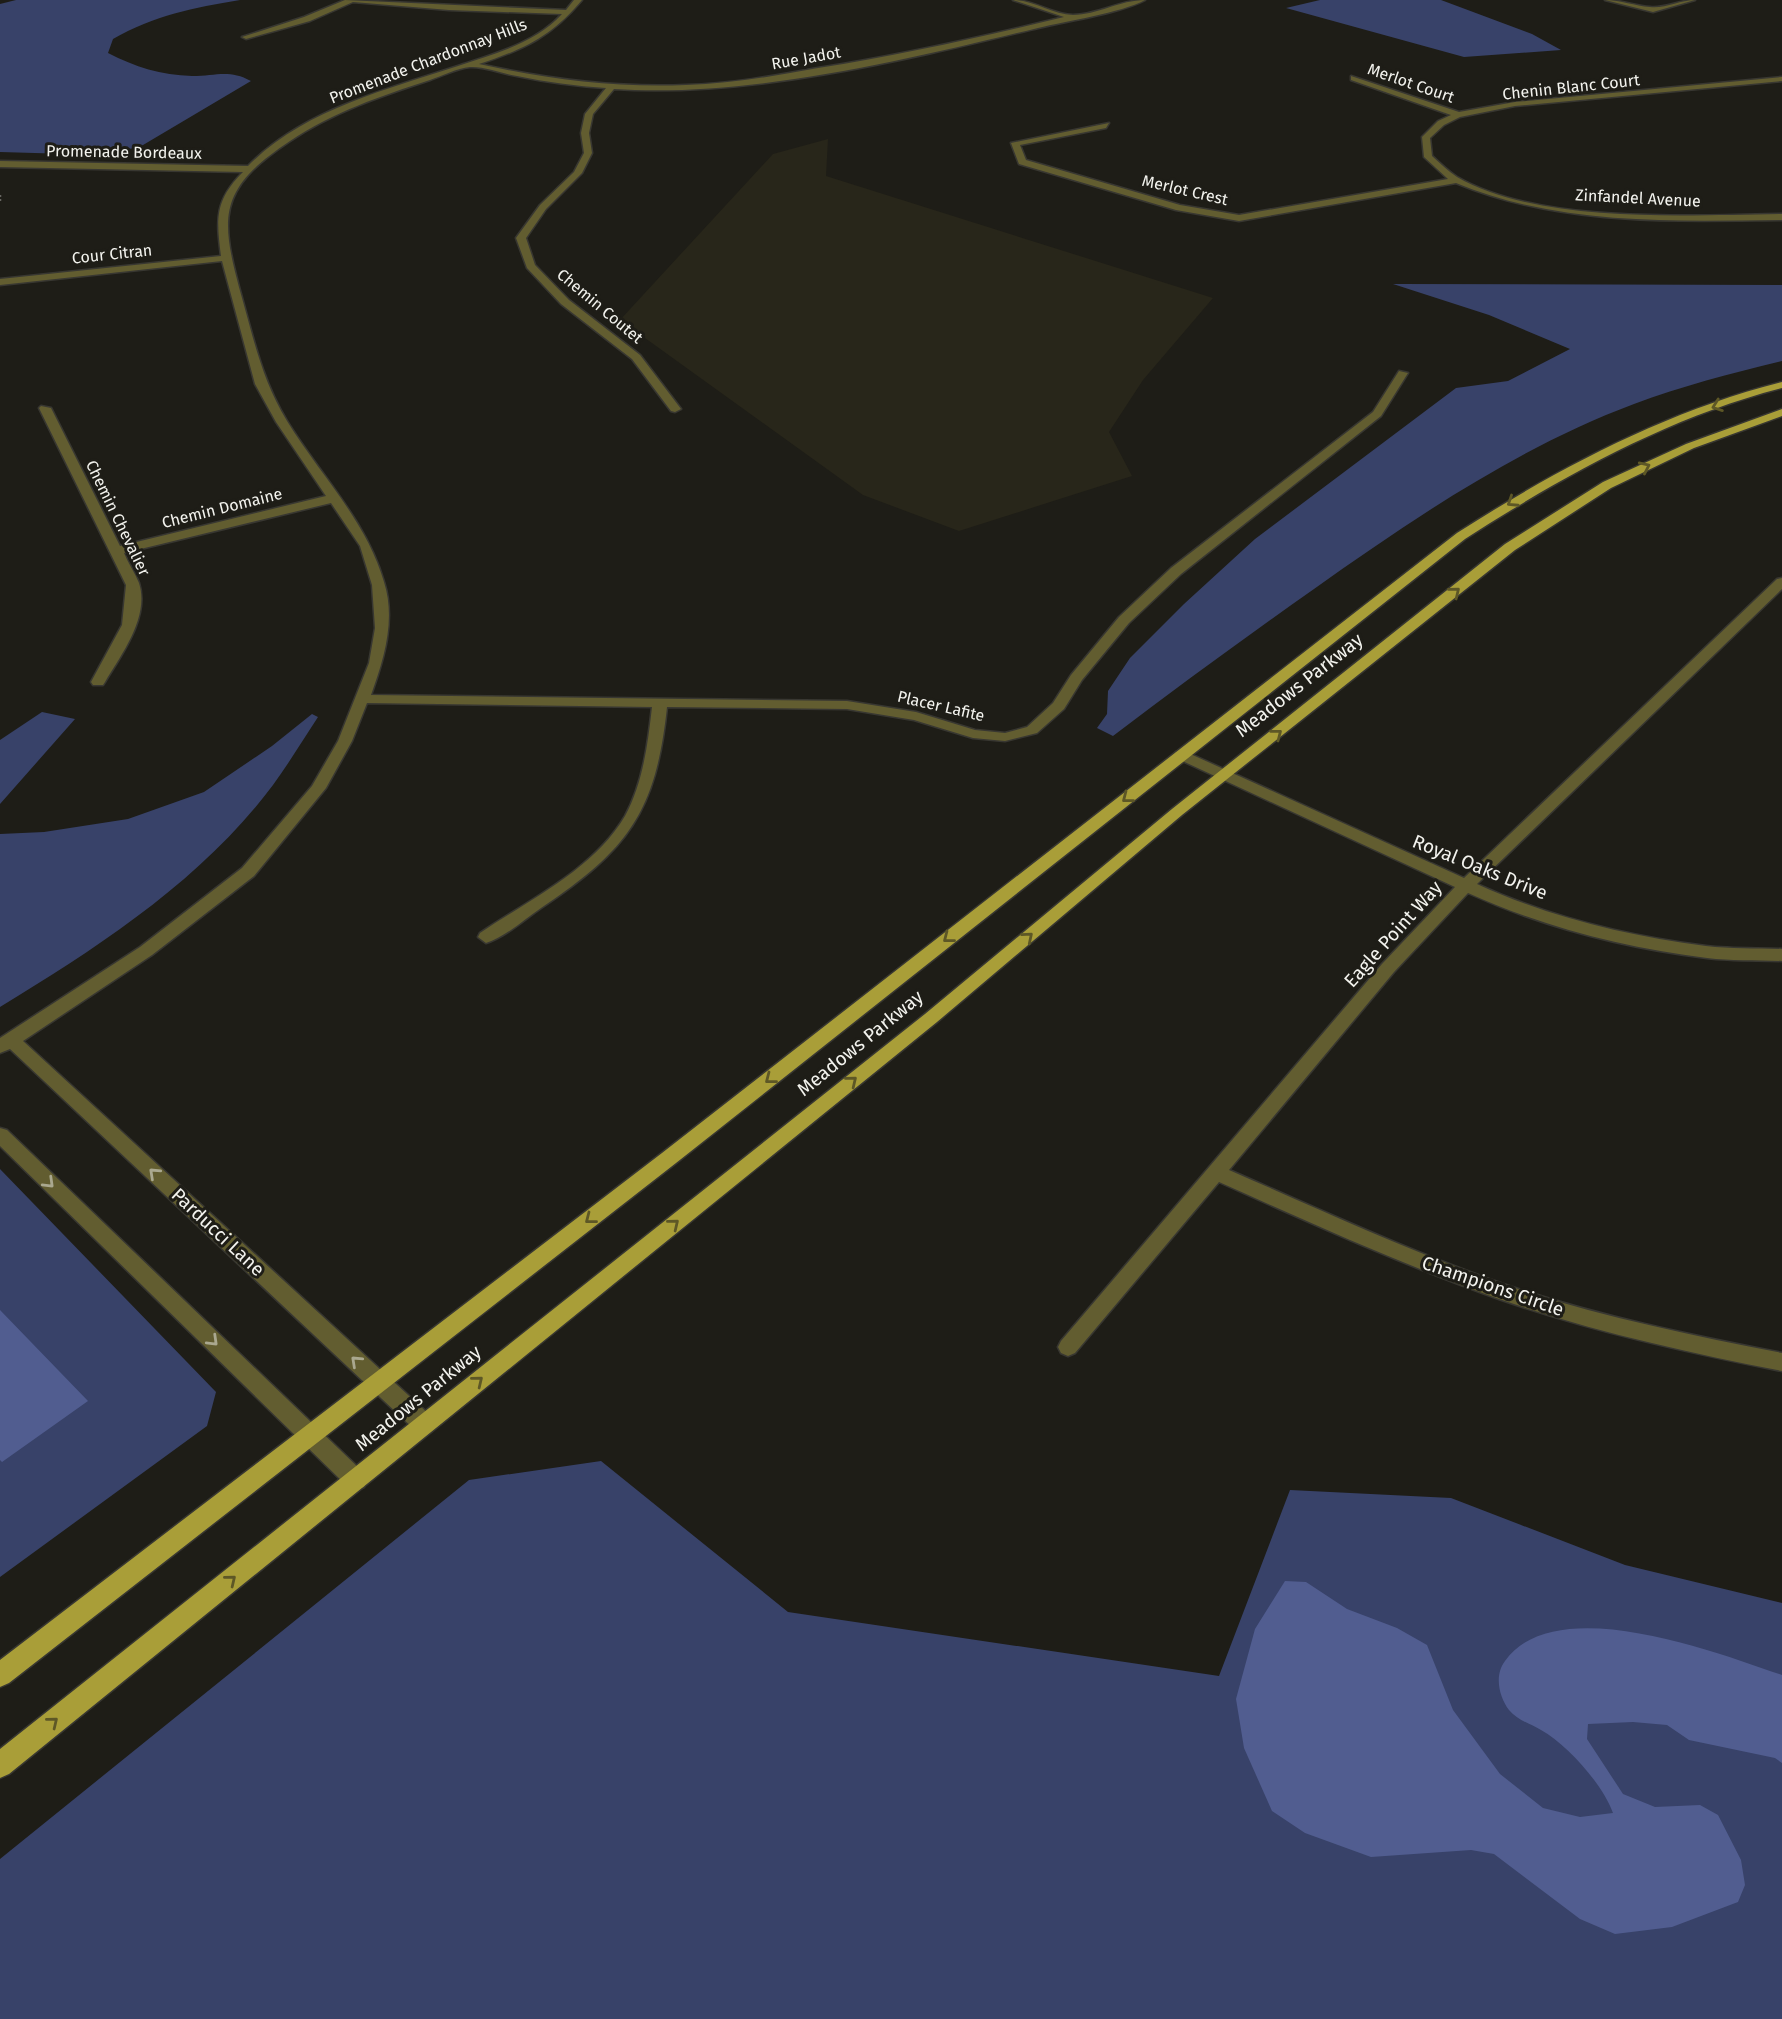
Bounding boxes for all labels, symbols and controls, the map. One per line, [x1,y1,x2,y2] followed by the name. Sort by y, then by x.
[327,14,529,108] street label: Promenade Chardonnay Hills
[770,43,842,73] street label: Rue Jadot
[1365,59,1457,107] street label: Merlot Court
[1501,70,1641,104] street label: Chenin Blanc Court
[46,141,202,163] street label: Promenade Bordeaux
[1140,171,1230,209] street label: Merlot Crest
[1575,185,1701,211] street label: Zinfandel Avenue
[71,240,153,268] street label: Cour Citran
[553,265,647,348] street label: Chemin Coutet
[1712,398,1724,412] one-way arrow
[82,457,154,579] street label: Chemin Chevalier
[1637,461,1650,475] one-way arrow
[160,484,284,532] street label: Chemin Domaine
[1506,494,1519,507] one-way arrow
[1448,587,1460,600] one-way arrow
[1231,628,1368,742] street label: Meadows Parkway
[896,687,986,725] street label: Placer Lafite
[1270,729,1282,742] one-way arrow
[1122,789,1135,802] one-way arrow
[1409,829,1551,905] street label: Royal Oaks Drive
[1339,876,1447,992] street label: Eagle Point Way
[944,930,956,943] one-way arrow
[1019,933,1032,945] one-way arrow
[792,985,928,1101] street label: Meadows Parkway
[765,1071,777,1084] one-way arrow
[844,1077,856,1090] one-way arrow
[149,1169,162,1181] one-way arrow
[41,1174,54,1187] one-way arrow
[167,1183,269,1281] street label: Parducci Lane
[585,1211,598,1223] one-way arrow
[667,1219,679,1232] one-way arrow
[1419,1251,1567,1321] street label: Champions Circle
[204,1333,217,1346] one-way arrow
[350,1340,486,1456] street label: Meadows Parkway
[351,1357,364,1369] one-way arrow
[470,1377,482,1390] one-way arrow
[223,1576,236,1588] one-way arrow
[45,1718,58,1730] one-way arrow

